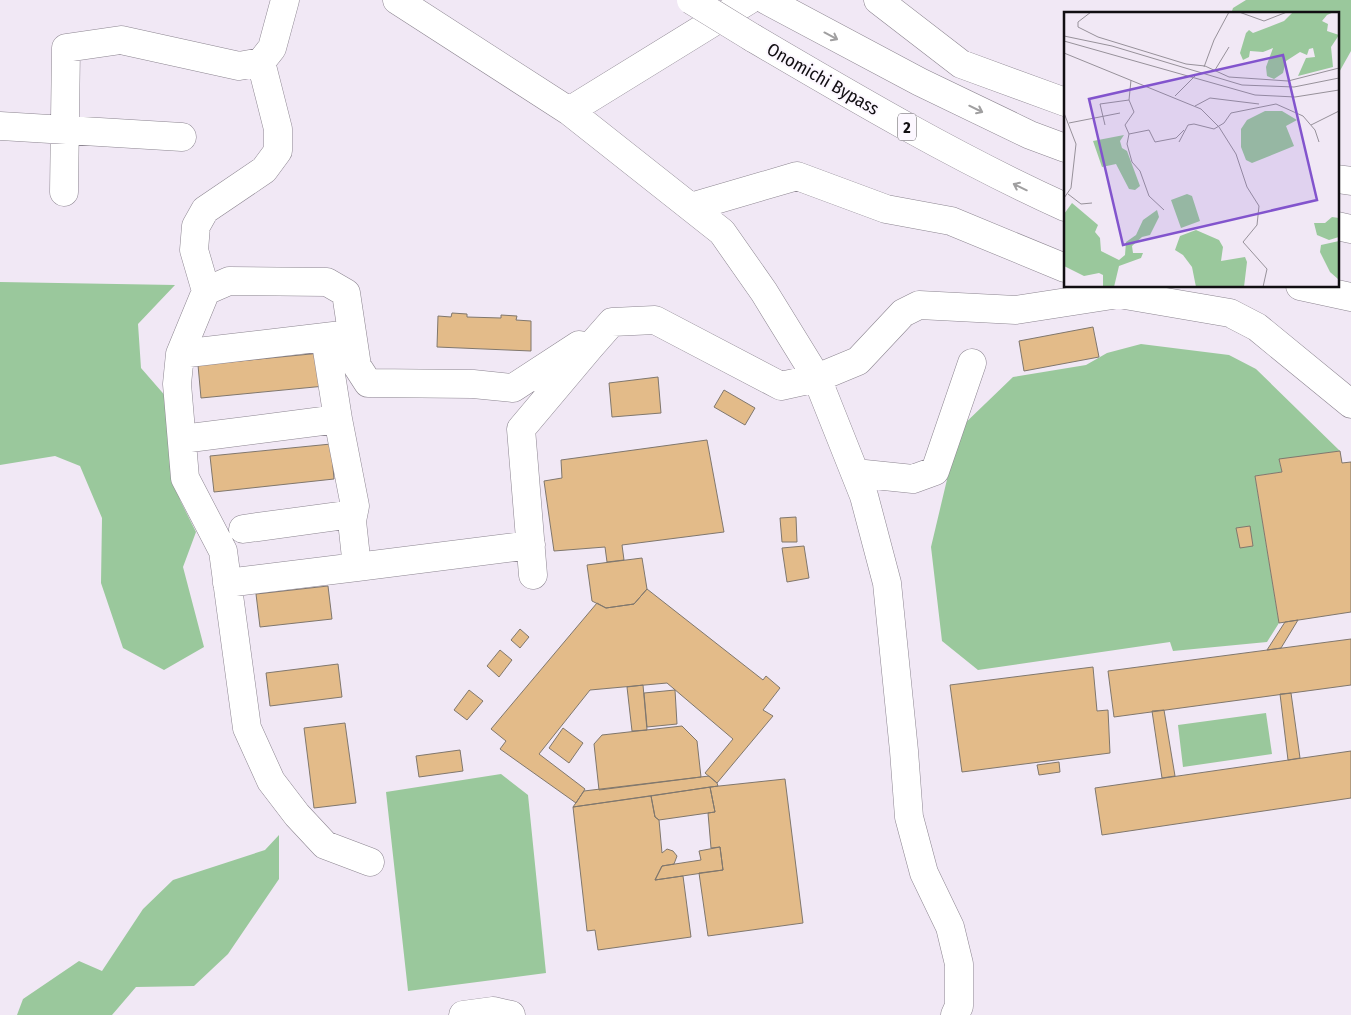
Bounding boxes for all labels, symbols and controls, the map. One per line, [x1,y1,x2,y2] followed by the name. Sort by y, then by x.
[1064,12,1338,288] inset map
[824,31,838,41] one-way arrow
[763,38,883,120] street label: Onomichi Bypass
[968,105,983,115] one-way arrow
[898,114,916,140] road number: 2
[1013,182,1028,192] one-way arrow

